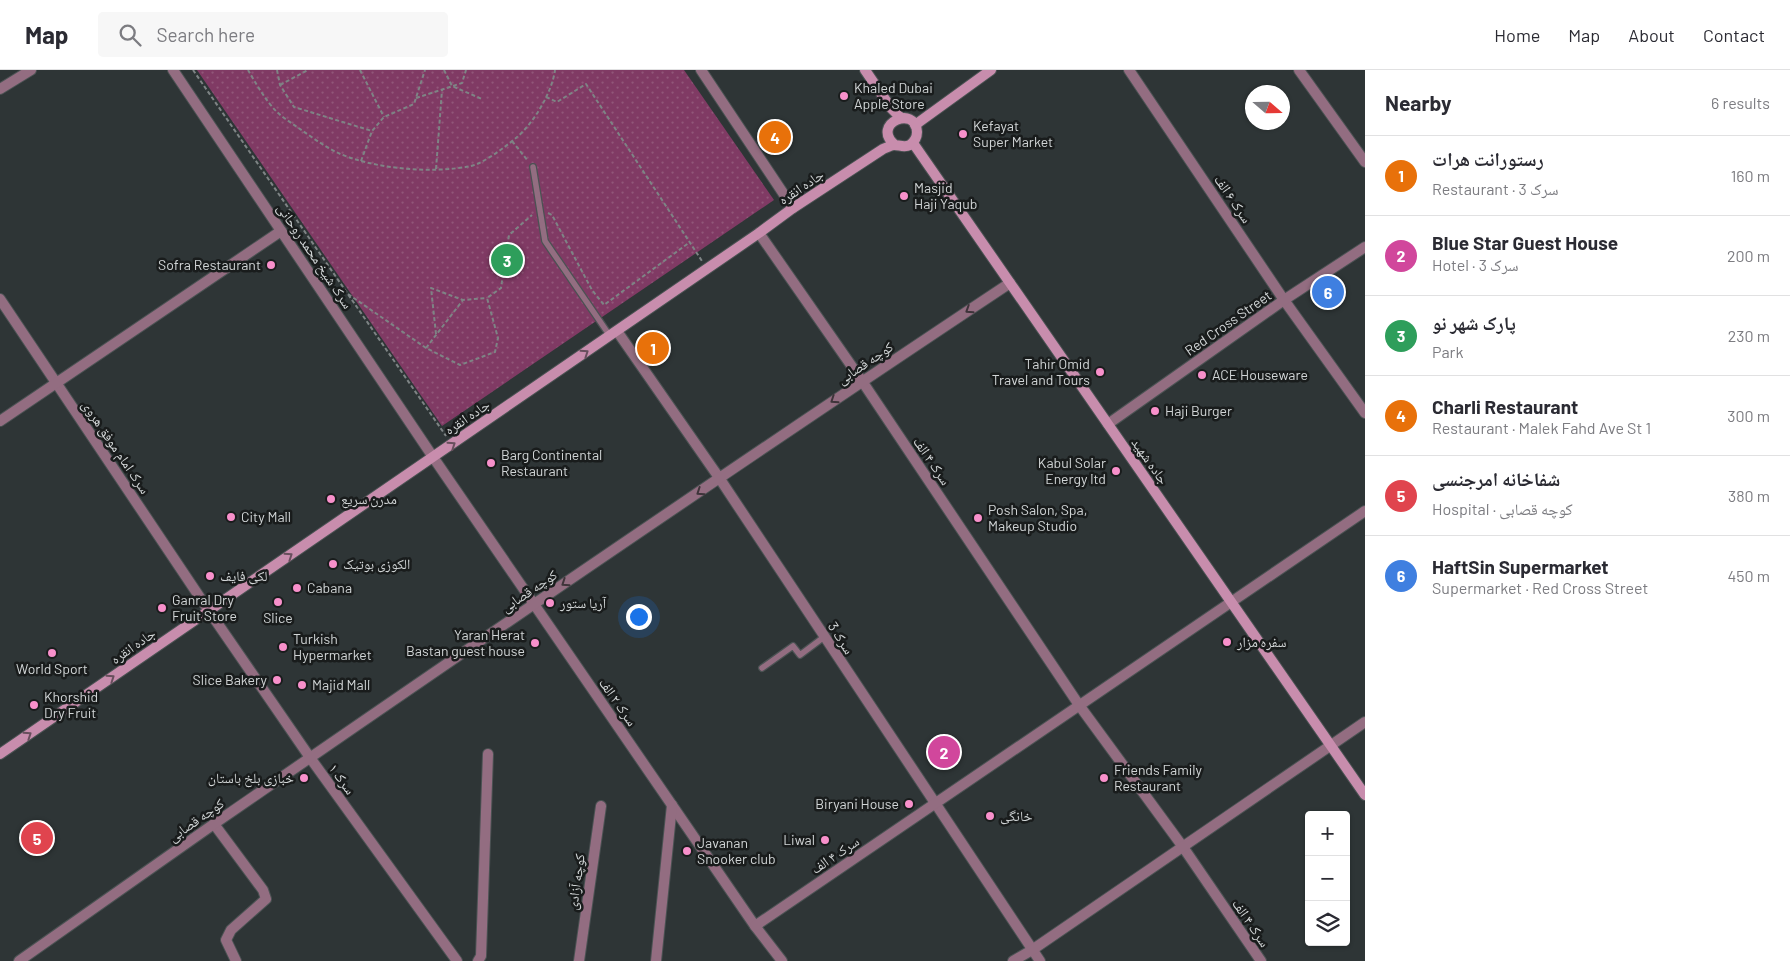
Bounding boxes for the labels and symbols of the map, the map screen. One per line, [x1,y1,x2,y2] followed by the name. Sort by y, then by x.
[854,79,933,112] place label: Khaled Dubai Apple Store
[1245,85,1290,130] north arrow
[838,90,850,102] marker: Khaled Dubai Apple Store
[973,117,1053,150] place label: Kefayat Super Market
[759,118,791,156] pin: 4
[957,128,969,140] marker: Kefayat Super Market
[775,165,827,209] street label: جاده انقره
[1210,171,1256,227] street label: سرک ۶ الف
[914,179,977,212] place label: Masjid Haji Yaqub
[898,190,910,202] marker: Masjid Haji Yaqub
[272,200,357,313] street label: سرک شیخ محمد روحانی
[491,241,523,279] pin: 3
[158,256,261,273] place label: Sofra Restaurant
[265,259,277,271] marker: Sofra Restaurant
[1312,273,1344,311] pin: 6
[1181,286,1274,359] street label: Red Cross Street
[966,304,975,313] one-way arrow
[637,329,669,367] pin: 1
[833,337,897,388] street label: کوچه قصابی
[580,349,589,359] one-way arrow
[992,355,1090,388] place label: Tahir Omid Travel and Tours
[1094,366,1106,378] marker: Tahir Omid Travel and Tours
[1212,366,1308,383] place label: ACE Houseware
[1196,369,1208,381] marker: ACE Houseware
[830,394,840,403] one-way arrow
[441,395,493,439] street label: جاده انقره
[77,397,154,498] street label: سرک امام موفق هروی
[1165,402,1232,419] place label: Haji Burger
[1149,405,1161,417] marker: Haji Burger
[909,433,955,489] street label: سرک ۴ الف
[1128,434,1173,487] street label: جاده شهید
[446,441,455,451] one-way arrow
[501,446,602,479] place label: Barg Continental Restaurant
[1038,454,1106,487] place label: Kabul Solar Energy ltd
[485,457,497,469] marker: Barg Continental Restaurant
[1110,465,1122,477] marker: Kabul Solar Energy ltd
[696,486,706,495] one-way arrow
[341,490,397,509] place label: مدرن سریع
[325,493,337,505] marker: مدرن سریع
[988,501,1087,534] place label: Posh Salon, Spa, Makeup Studio
[241,508,291,525] place label: City Mall
[225,511,237,523] marker: City Mall
[972,512,984,524] marker: Posh Salon, Spa, Makeup Studio
[283,553,292,562] one-way arrow
[343,555,410,573] place label: الکوزی بوتیک
[327,558,339,570] marker: الکوزی بوتیک
[497,565,561,616] street label: کوچه قصابی
[220,567,268,585] place label: لکی فایف
[204,570,216,582] marker: لکی فایف
[562,577,571,586] one-way arrow
[307,579,352,596] place label: Cabana
[291,582,303,594] marker: Cabana
[172,591,237,624] place label: Ganral Dry Fruit Store
[559,594,607,612] place label: آریا ستور
[272,596,284,608] marker: Slice
[544,597,556,609] marker: آریا ستور
[156,602,168,614] marker: Ganral Dry Fruit Store
[626,604,652,630] your location
[263,609,293,626] place label: Slice
[824,618,858,658] street label: سرک 3
[107,624,159,668] street label: جاده انقره
[406,626,525,659] place label: Yaran Herat Bastan guest house
[293,630,372,663] place label: Turkish Hypermarket
[1236,633,1287,651] place label: سفره مزار
[1221,636,1233,648] marker: سفره مزار
[529,637,541,649] marker: Yaran Herat Bastan guest house
[277,641,289,653] marker: Turkish Hypermarket
[46,647,58,659] marker: World Sport
[16,660,88,677] place label: World Sport
[193,671,268,688] place label: Slice Bakery
[271,674,283,686] marker: Slice Bakery
[595,674,641,730] street label: سرک ۲ الف
[106,675,115,684] one-way arrow
[312,676,370,693] place label: Majid Mall
[296,679,308,691] marker: Majid Mall
[44,688,98,721] place label: Khorshid Dry Fruit
[28,699,40,711] marker: Khorshid Dry Fruit
[23,732,32,741] one-way arrow
[928,733,960,771] pin: 2
[325,760,359,798] street label: سرک ۱
[1114,761,1203,794] place label: Friends Family Restaurant
[208,769,294,788] place label: خبازی بلخ باستان
[298,772,310,784] marker: خبازی بلخ باستان
[1098,772,1110,784] marker: Friends Family Restaurant
[165,794,228,846] street label: کوچه قصابی
[815,795,899,812] place label: Biryani House
[903,798,915,810] marker: Biryani House
[1000,807,1032,825] place label: خانگی
[984,810,996,822] marker: خانگی
[21,819,53,857] pin: 5
[783,831,815,848] place label: Liwal
[807,832,863,878] street label: سرک ۴ الف
[697,834,776,867] place label: Javanan Snooker club
[819,834,831,846] marker: Liwal
[681,845,693,857] marker: Javanan Snooker club
[563,852,589,911] street label: کوچه آزادی
[1228,895,1274,951] street label: سرک ۴ الف

